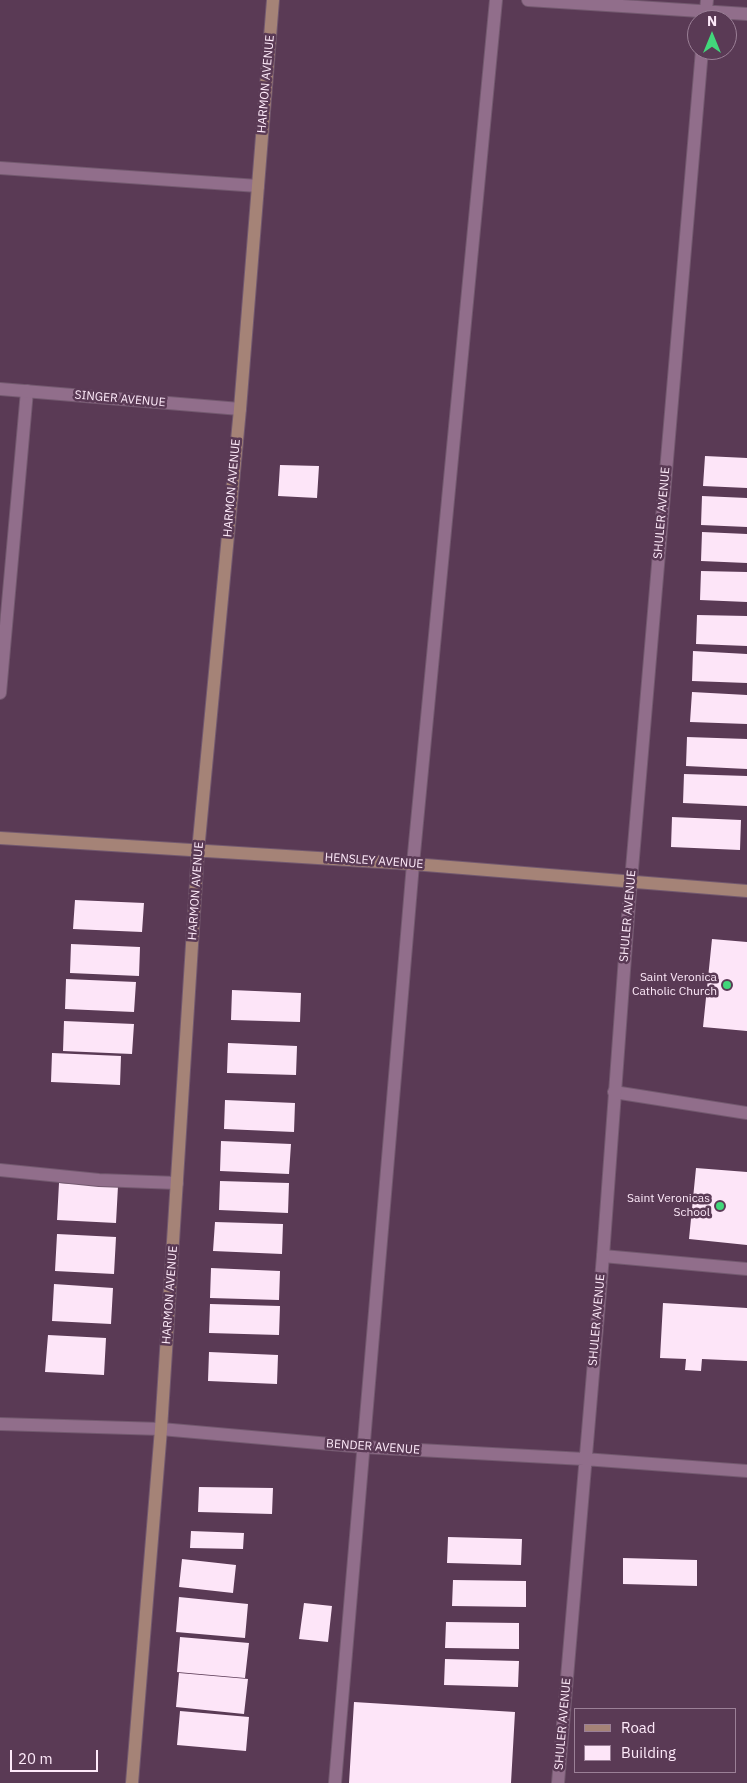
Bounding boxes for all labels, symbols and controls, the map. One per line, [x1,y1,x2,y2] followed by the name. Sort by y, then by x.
[687,10,737,60] north arrow
[707,12,717,30] text: N
[255,34,277,134] street label: HARMON AVENUE
[74,388,166,410] street label: SINGER AVENUE
[221,438,243,538] street label: HARMON AVENUE
[651,466,673,560] street label: SHULER AVENUE
[185,841,207,941] street label: HARMON AVENUE
[324,850,424,872] street label: HENSLEY AVENUE
[617,869,639,963] street label: SHULER AVENUE
[632,971,717,999] place label: Saint Veronica Catholic Church
[721,979,733,991] marker: Saint Veronica Catholic Church
[627,1192,710,1220] place label: Saint Veronicas School
[714,1200,726,1212] marker: Saint Veronicas School
[159,1245,181,1345] street label: HARMON AVENUE
[586,1273,608,1367] street label: SHULER AVENUE
[326,1437,420,1457] street label: BENDER AVENUE
[552,1677,574,1771] street label: SHULER AVENUE
[574,1708,737,1773] legend
[621,1718,656,1737] text: Road
[12,1740,100,1772] scale bar
[621,1743,676,1762] text: Building
[18,1749,53,1768] text: 20 m

